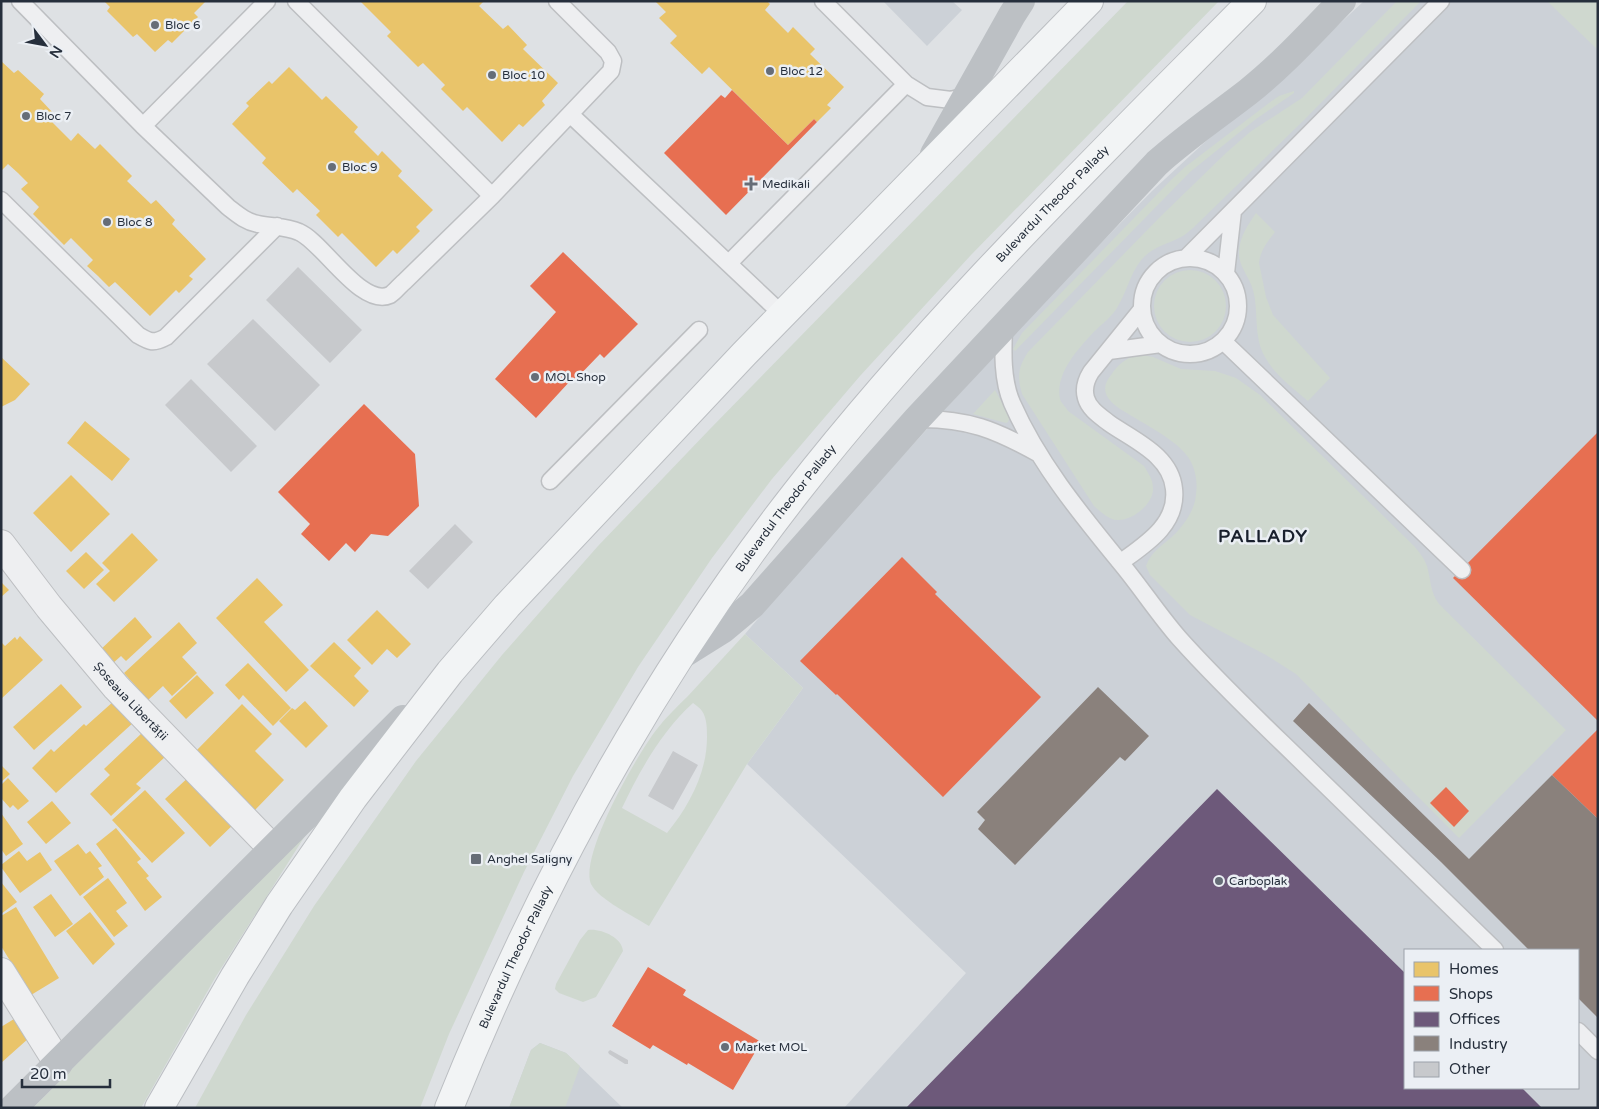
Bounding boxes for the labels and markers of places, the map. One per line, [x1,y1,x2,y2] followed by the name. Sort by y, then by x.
[165,18,201,32] place label: Bloc 6
[149,19,161,31] marker: Bloc 6
[780,64,823,78] place label: Bloc 12
[764,65,776,77] marker: Bloc 12
[502,68,546,82] place label: Bloc 10
[486,69,498,81] marker: Bloc 10
[36,109,72,123] place label: Bloc 7
[20,110,32,122] marker: Bloc 7
[342,160,378,174] place label: Bloc 9
[326,161,338,173] marker: Bloc 9
[744,177,758,191] marker: Medikali
[762,177,810,191] place label: Medikali
[117,215,153,229] place label: Bloc 8
[101,216,113,228] marker: Bloc 8
[545,370,606,384] place label: MOL Shop
[529,371,541,383] marker: MOL Shop
[469,852,483,866] marker: Anghel Saligny
[487,852,573,866] place label: Anghel Saligny
[1229,874,1288,888] place label: Carboplak
[1213,875,1225,887] marker: Carboplak
[735,1040,807,1054] place label: Market MOL
[719,1041,731,1053] marker: Market MOL

